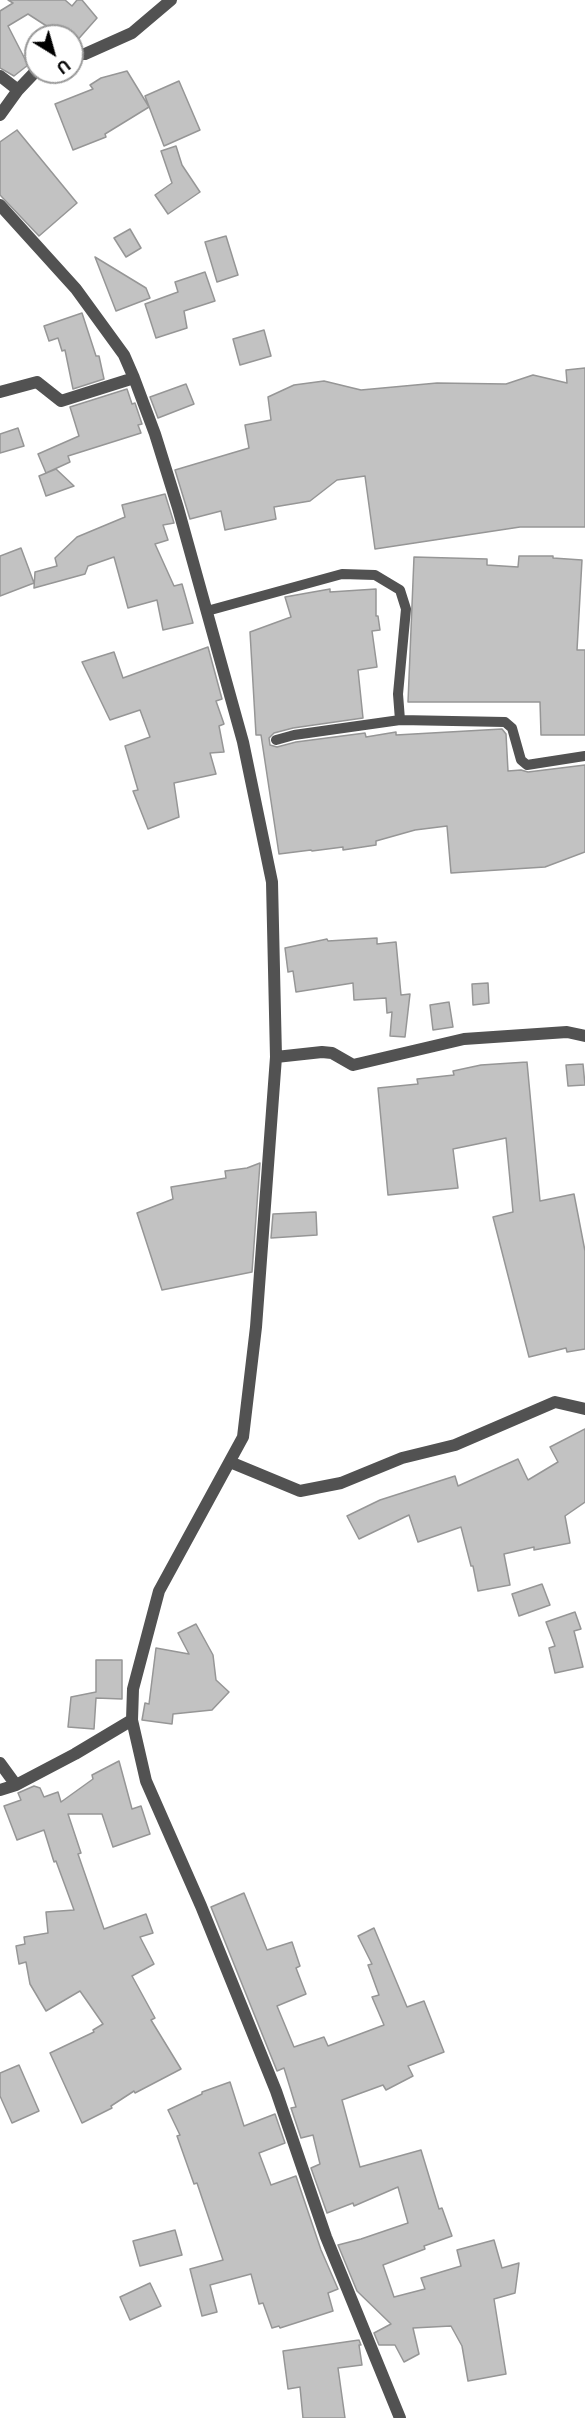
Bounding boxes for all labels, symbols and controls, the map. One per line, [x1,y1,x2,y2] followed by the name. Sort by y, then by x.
[24,24,84,84] north arrow
[53,55,74,78] text: U

